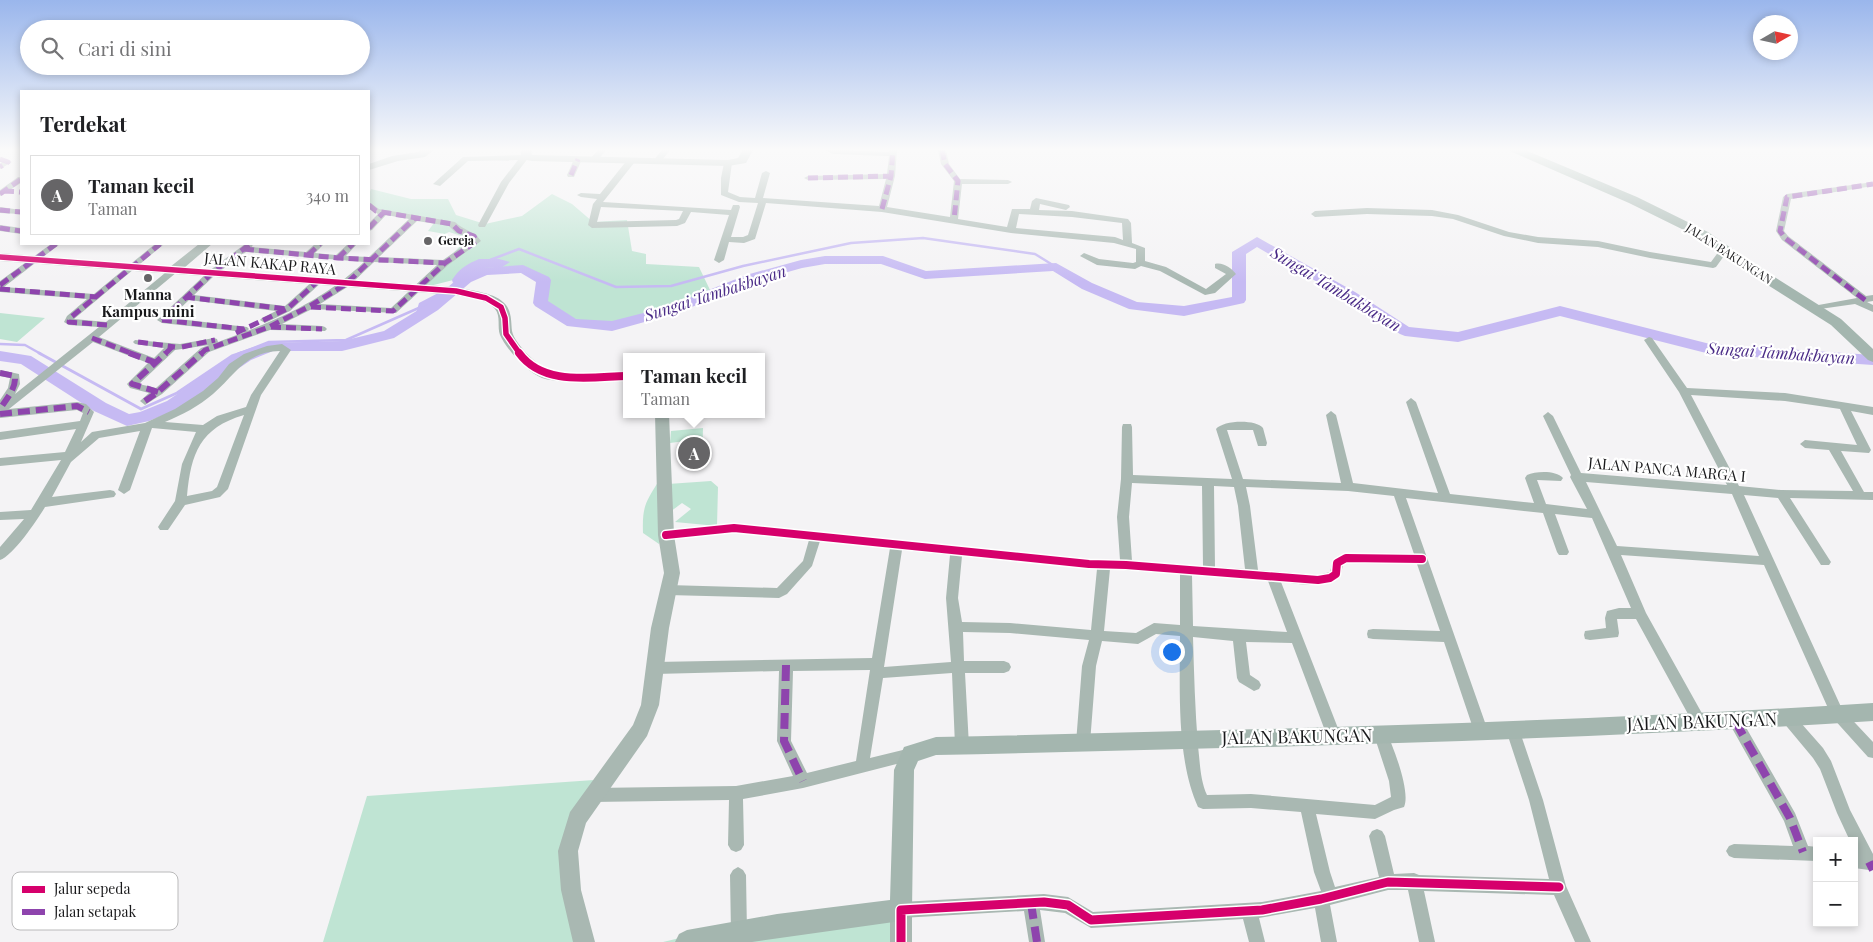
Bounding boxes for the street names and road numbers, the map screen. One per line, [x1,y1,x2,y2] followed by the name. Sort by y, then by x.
[1682,219,1776,287] street label: JALAN BAKUNGAN
[202,247,337,279] street label: JALAN KAKAP RAYA
[1586,452,1747,486] street label: JALAN PANCA MARGA I
[1625,706,1778,736] street label: JALAN BAKUNGAN
[1221,723,1373,749] street label: JALAN BAKUNGAN

